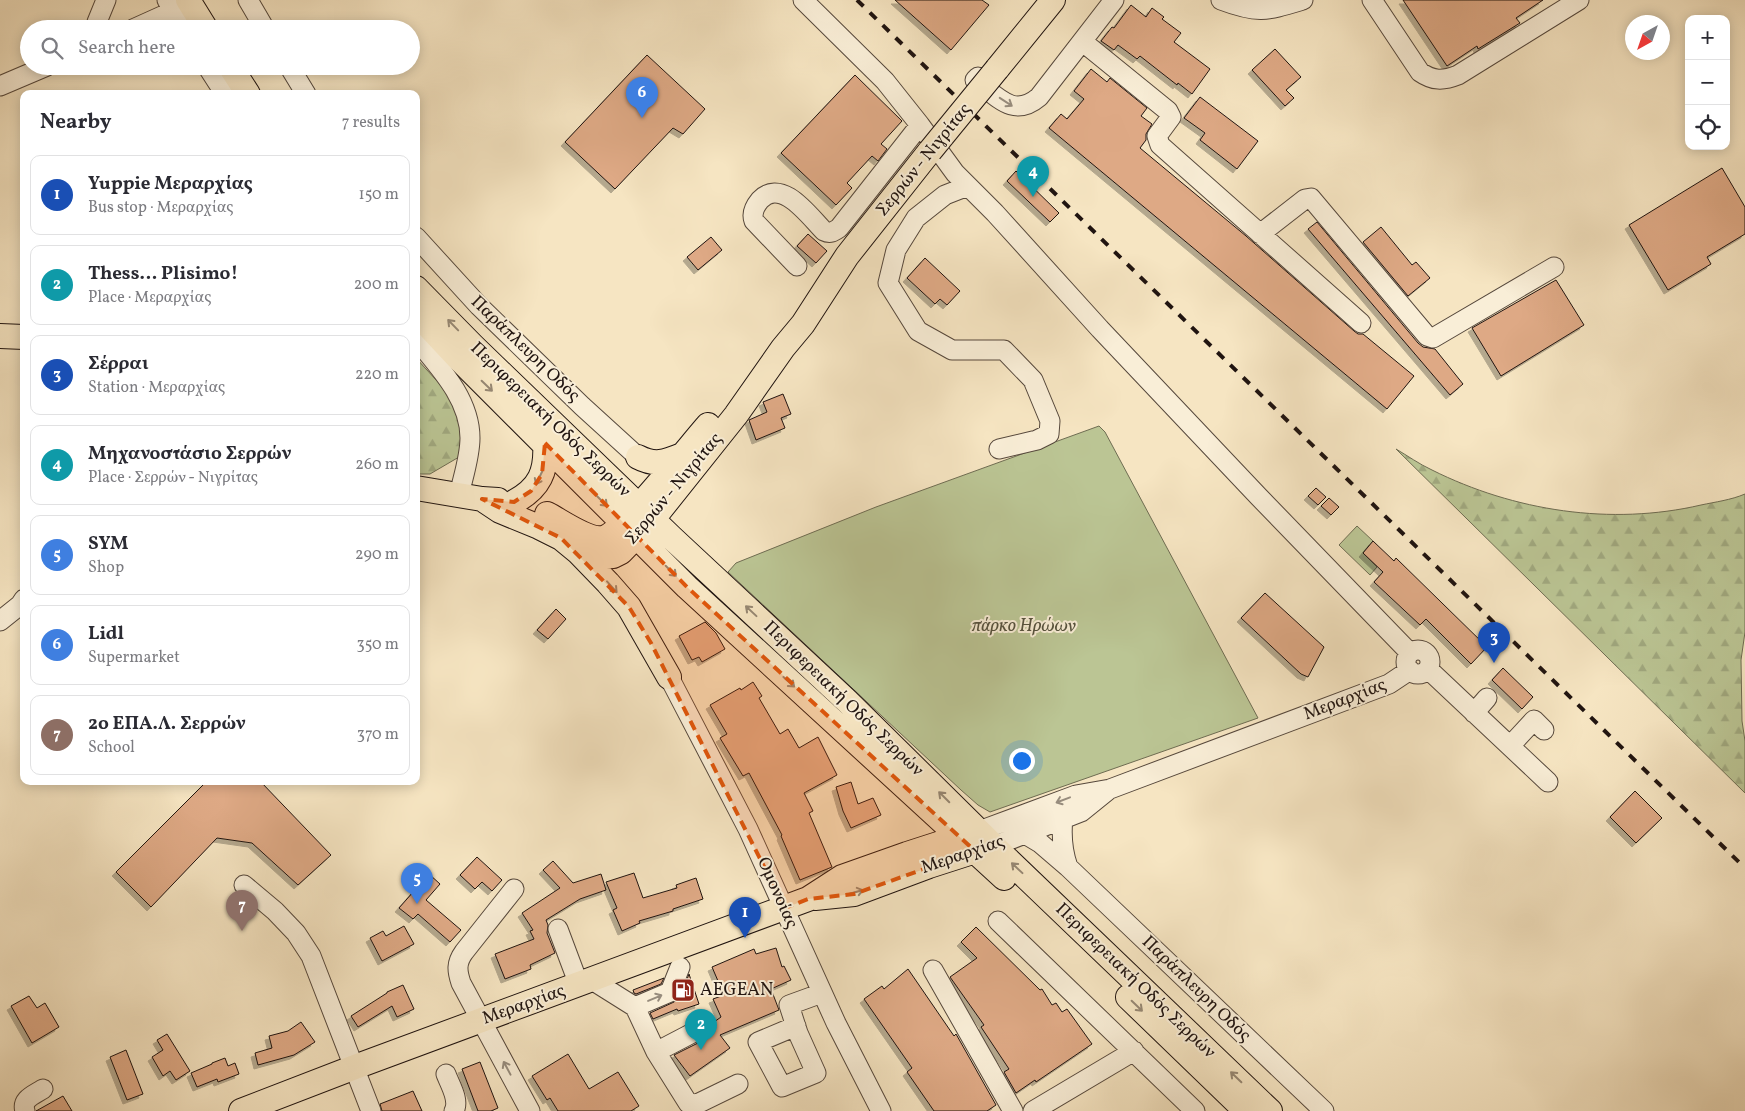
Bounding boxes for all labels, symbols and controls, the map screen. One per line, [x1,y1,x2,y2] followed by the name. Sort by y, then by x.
[1625,15,1670,60] north arrow
[1685,15,1730,150] map controls
[1685,15,1730,60] button: +
[20,20,420,75] search box
[38,34,66,62] icon: search
[78,35,175,61] text: Search here
[1685,60,1730,105] button: −
[626,77,658,118] pin: 6
[999,96,1013,107] one-way arrow
[870,98,978,222] street label: Σερρών - Νιγρίτας
[1685,105,1730,150] button: locate
[40,108,111,137] text: Nearby
[342,112,400,134] text: 7 results
[1017,156,1049,197] pin: 4
[88,171,253,197] text: Yuppie Μεραρχίας
[54,184,60,206] text: 1
[358,184,399,206] text: 150 m
[88,197,234,219] text: Bus stop · Μεραρχίας
[88,261,238,287] text: Thess… Plisimo!
[53,274,61,296] text: 2
[354,274,399,296] text: 200 m
[88,287,211,309] text: Place · Μεραρχίας
[465,290,585,408] street label: Παράπλευρη Οδός
[447,319,459,331] one-way arrow
[464,337,636,504] street label: Περιφερειακή Οδός Σερρών
[88,351,149,377] text: Σέρραι
[53,364,61,386] text: 3
[355,364,399,386] text: 220 m
[88,377,225,399] text: Station · Μεραρχίας
[480,380,493,392] one-way arrow
[620,428,728,550] street label: Σερρών - Νιγρίτας
[88,441,291,467] text: Μηχανοστάσιο Σερρών
[52,454,62,476] text: 4
[355,454,399,476] text: 260 m
[88,467,258,489] text: Place · Σερρών - Νιγρίτας
[534,470,544,485] one-way arrow
[596,494,608,507] one-way arrow
[88,531,128,557] text: SYM
[53,544,61,566] text: 5
[355,544,399,566] text: 290 m
[88,557,124,579] text: Shop
[665,564,677,577] one-way arrow
[606,581,618,593] one-way arrow
[745,605,758,617] one-way arrow
[972,614,1076,639] park label: πάρκο Ηρώων
[757,616,929,783] street label: Περιφερειακή Οδός Σερρών
[88,621,124,647] text: Lidl
[1478,622,1510,663] pin: 3
[53,634,61,656] text: 6
[356,634,399,656] text: 350 m
[88,647,180,669] text: Supermarket
[1300,673,1390,727] street label: Μεραρχίας
[783,676,796,688] one-way arrow
[88,711,245,737] text: 2ο ΕΠΑ.Λ. Σερρών
[53,724,61,746] text: 7
[357,724,399,746] text: 370 m
[88,737,135,759] text: School
[1009,748,1035,774] your location
[938,790,950,803] one-way arrow
[1056,796,1071,805] one-way arrow
[918,829,1008,881] street label: Μεραρχίας
[750,853,804,933] street label: Ομονοίας
[1010,862,1023,874] one-way arrow
[401,863,433,904] pin: 5
[848,887,864,897] one-way arrow
[226,890,258,931] pin: 7
[729,897,761,938] pin: 1
[1049,898,1221,1065] street label: Περιφερειακή Οδός Σερρών
[1136,930,1256,1048] street label: Παράπλευρη Οδός
[670,977,696,1003] fuel station icon: AEGEAN
[479,978,569,1032] street label: Μεραρχίας
[700,978,773,1003] place label: AEGEAN
[647,993,662,1002] one-way arrow
[1131,999,1143,1012] one-way arrow
[685,1009,717,1050] pin: 2
[501,1061,511,1076] one-way arrow
[1229,1071,1242,1083] one-way arrow

